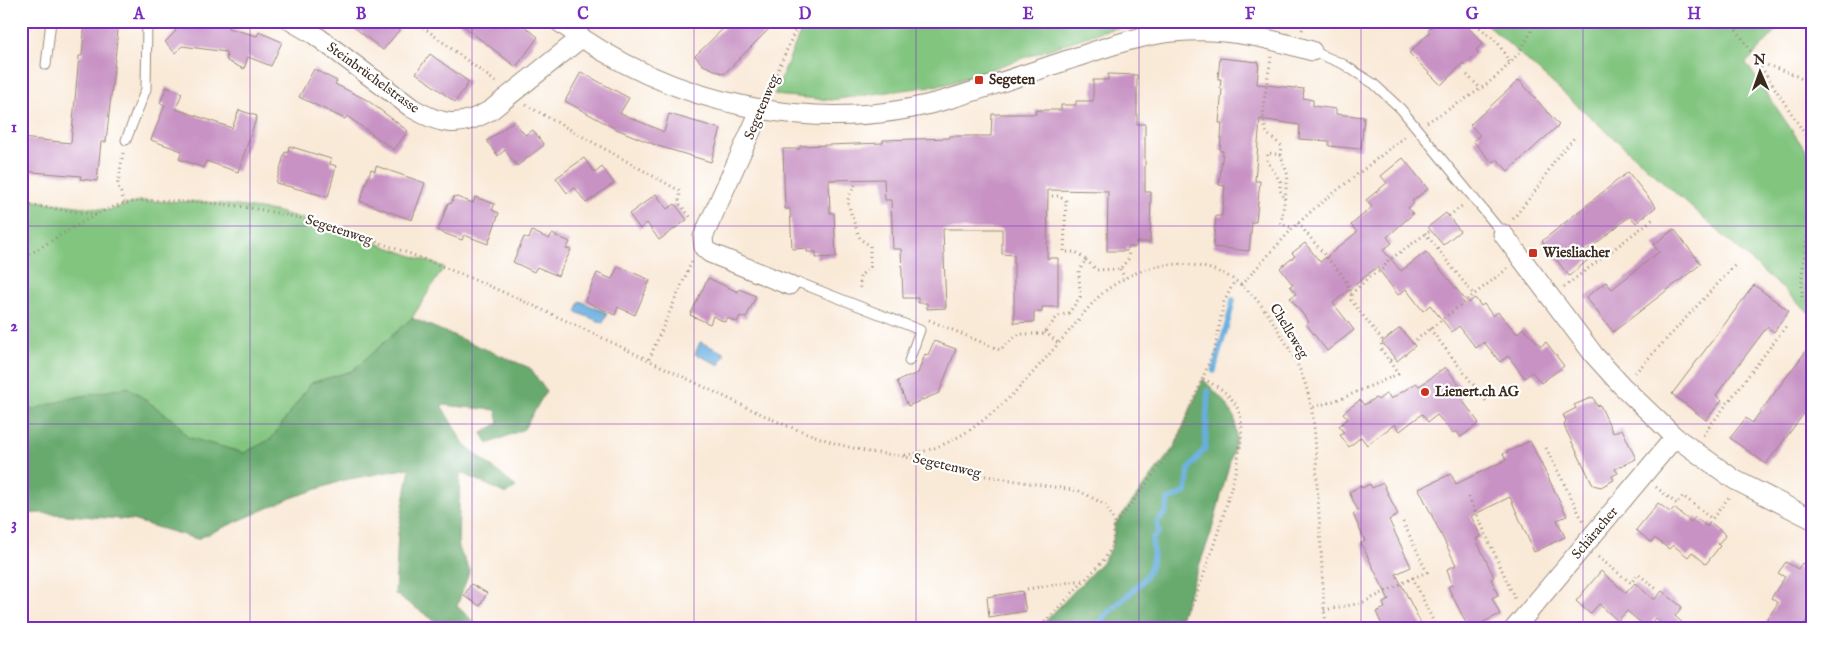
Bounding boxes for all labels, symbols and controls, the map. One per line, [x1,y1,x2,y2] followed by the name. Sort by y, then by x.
[133,5,146,25] text: A
[356,5,367,25] text: B
[577,5,589,25] text: C
[799,5,812,25] text: D
[1022,5,1034,25] text: E
[1245,5,1256,25] text: F
[1466,5,1479,25] text: G
[1687,5,1701,25] text: H
[323,38,423,118] street label: Steinbrüchelstrasse
[1736,48,1786,98] north arrow
[1752,51,1766,69] text: N
[740,71,784,142] street label: Segetenweg
[989,71,1036,89] place label: Segeten
[973,74,985,86] marker: Segeten
[11,118,17,138] text: 1
[303,211,375,249] street label: Segetenweg
[1542,244,1611,262] place label: Wiesliacher
[1527,247,1539,259] marker: Wiesliacher
[1266,300,1313,362] street label: Chelleweg
[10,317,18,337] text: 2
[1435,383,1520,401] place label: Lienert.ch AG
[1419,386,1431,398] marker: Lienert.ch AG
[911,449,983,483] street label: Segetenweg
[1568,503,1622,563] street label: Schäracher
[11,515,17,535] text: 3

